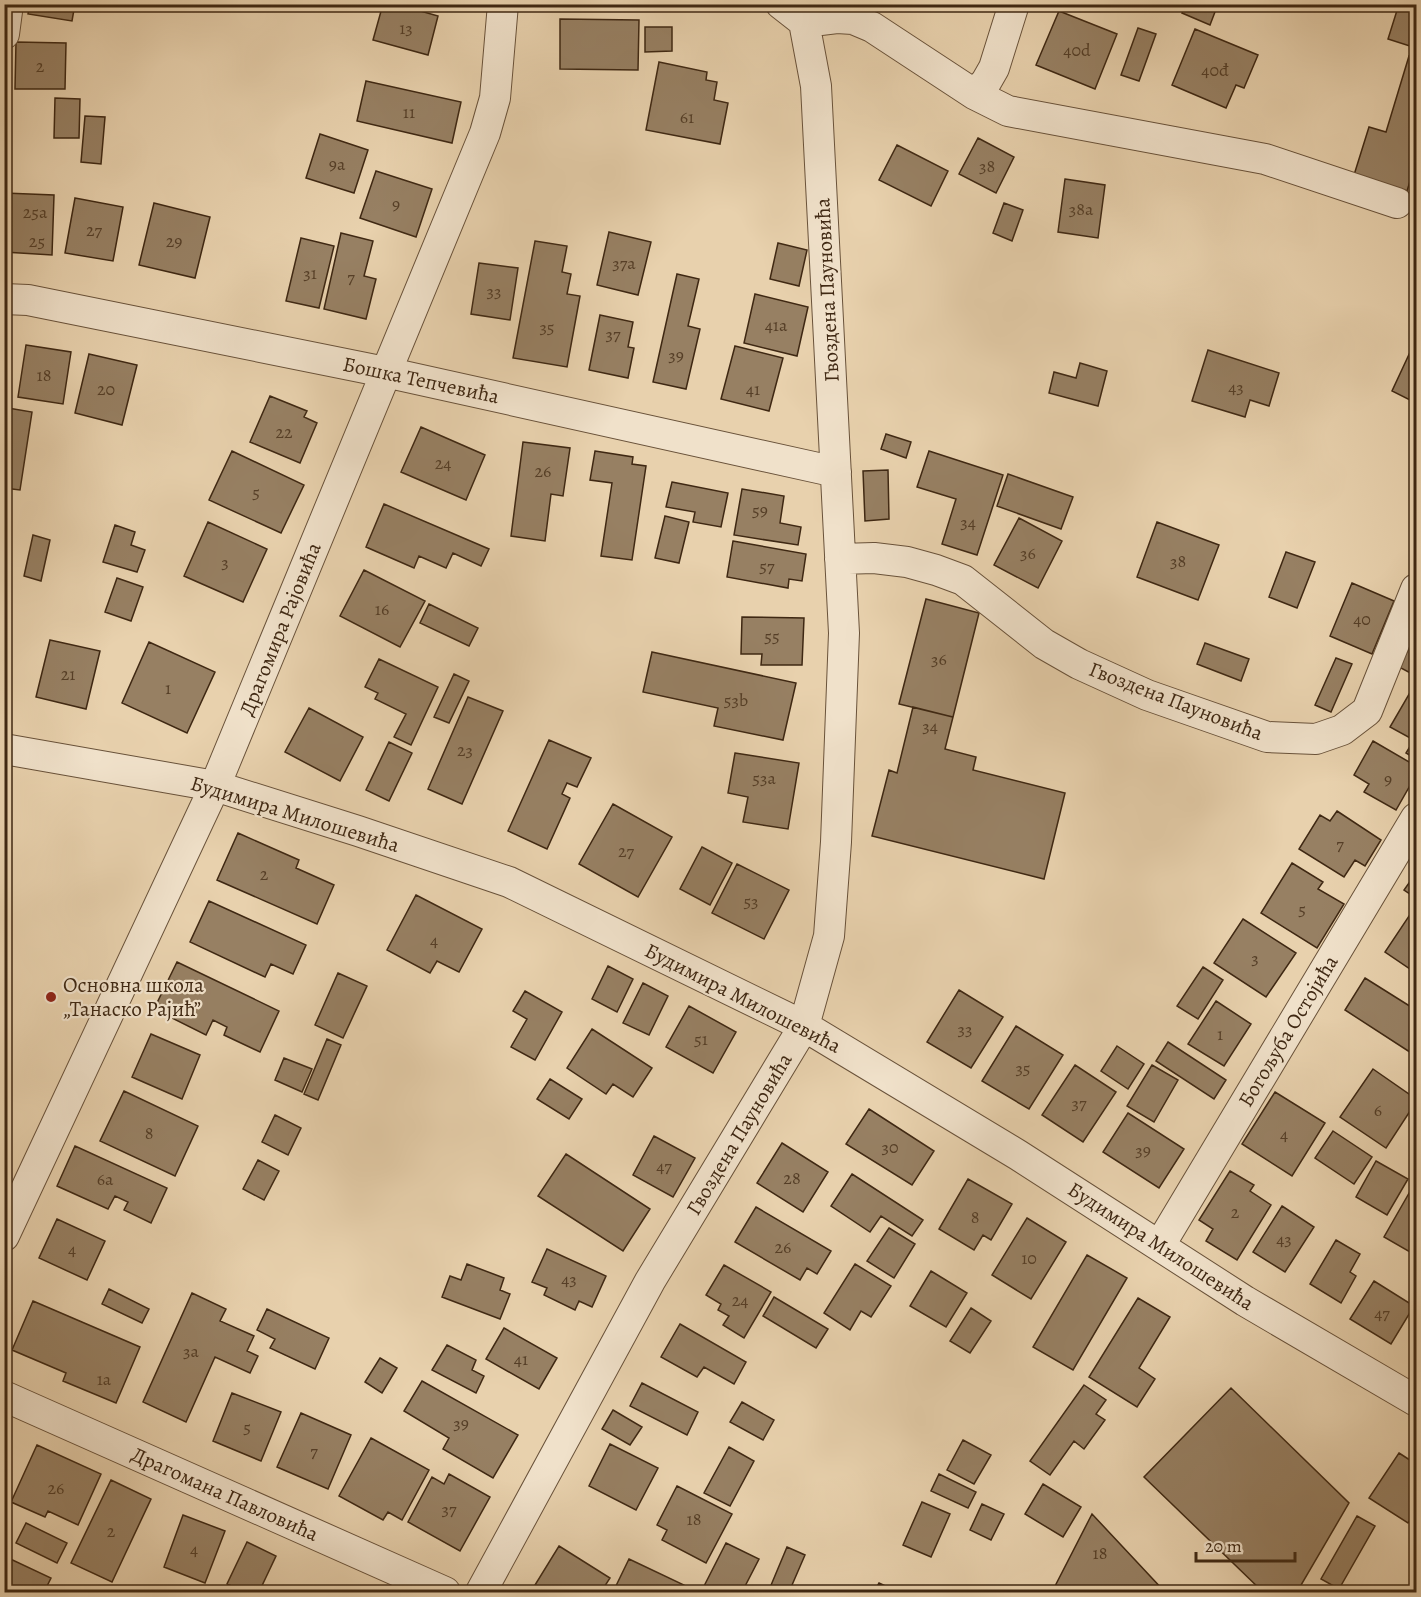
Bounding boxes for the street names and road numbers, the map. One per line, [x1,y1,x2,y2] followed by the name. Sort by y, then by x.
[808,197,846,383] street label: Гвоздена Пауновића
[340,350,502,410] street label: Бошка Тепчевића
[232,538,328,720] street label: Драгомира Рајовића
[1085,655,1267,747] street label: Гвоздена Пауновића
[187,769,403,859] street label: Будимира Милошевића
[640,936,846,1060] street label: Будимира Милошевића
[1232,950,1345,1112] street label: Богољуба Остојића
[680,1047,799,1220] street label: Гвоздена Пауновића
[1062,1175,1260,1317] street label: Будимира Милошевића
[127,1440,323,1548] street label: Драгомана Павловића

